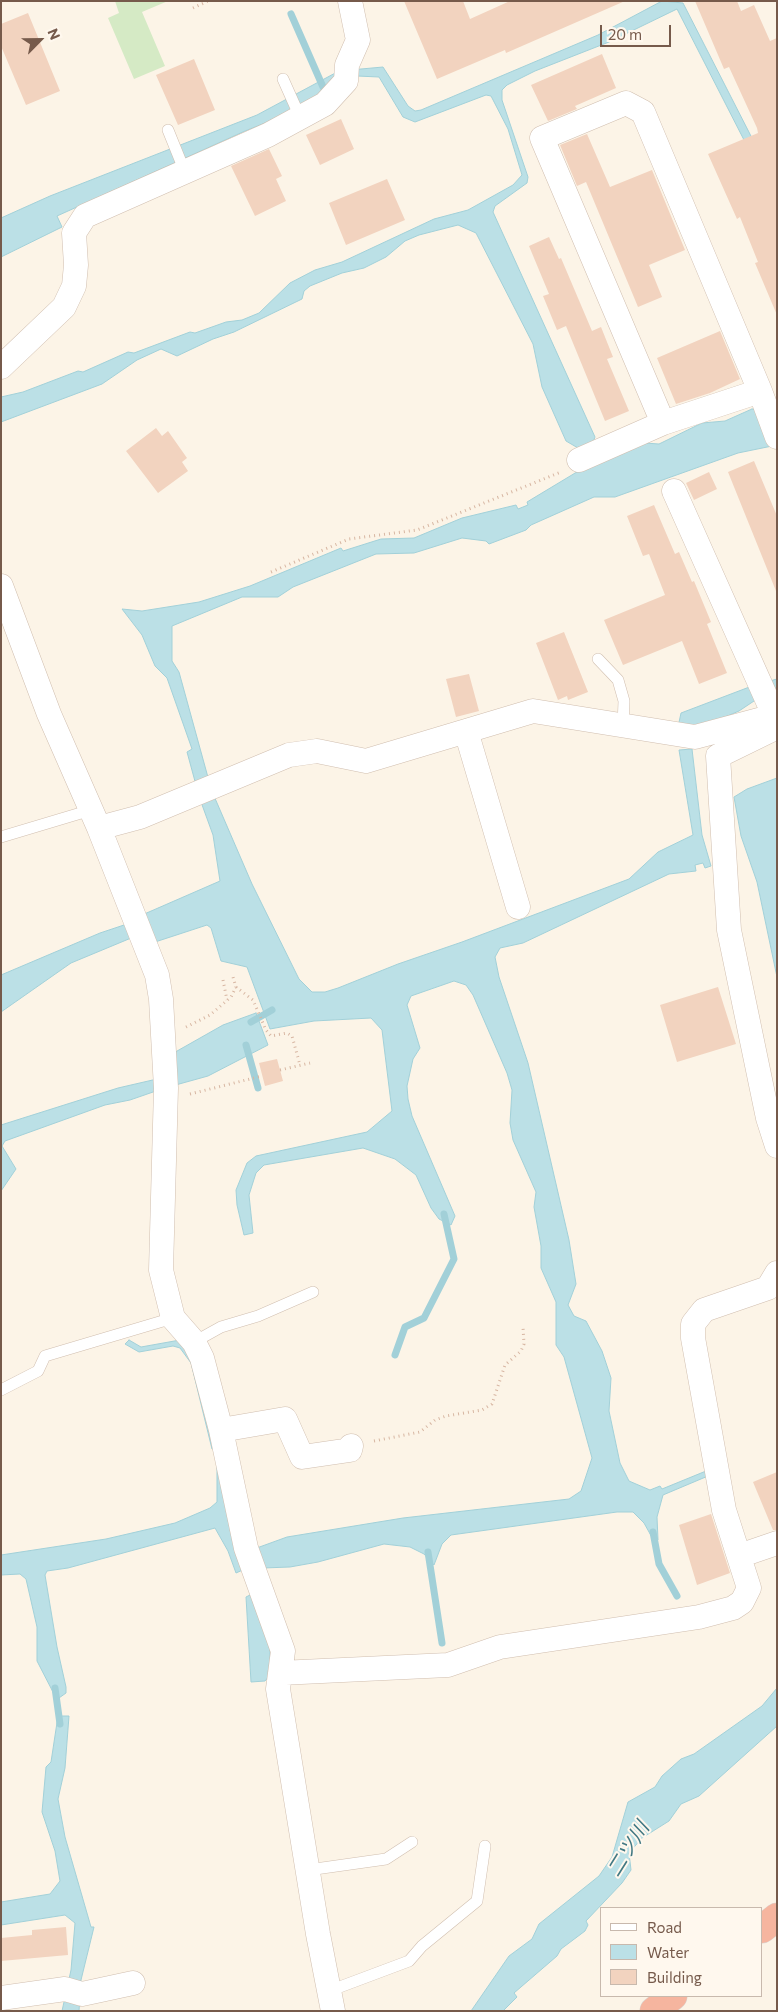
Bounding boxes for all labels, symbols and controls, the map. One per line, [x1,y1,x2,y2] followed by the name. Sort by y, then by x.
[15,15,65,65] north arrow
[603,15,674,47] scale bar
[608,25,642,43] text: 20 m
[44,26,64,42] text: N
[602,1817,654,1881] water label: 二ツ川
[600,1907,763,1997] legend
[647,1918,682,1936] text: Road
[647,1943,689,1961] text: Water
[647,1968,702,1986] text: Building

